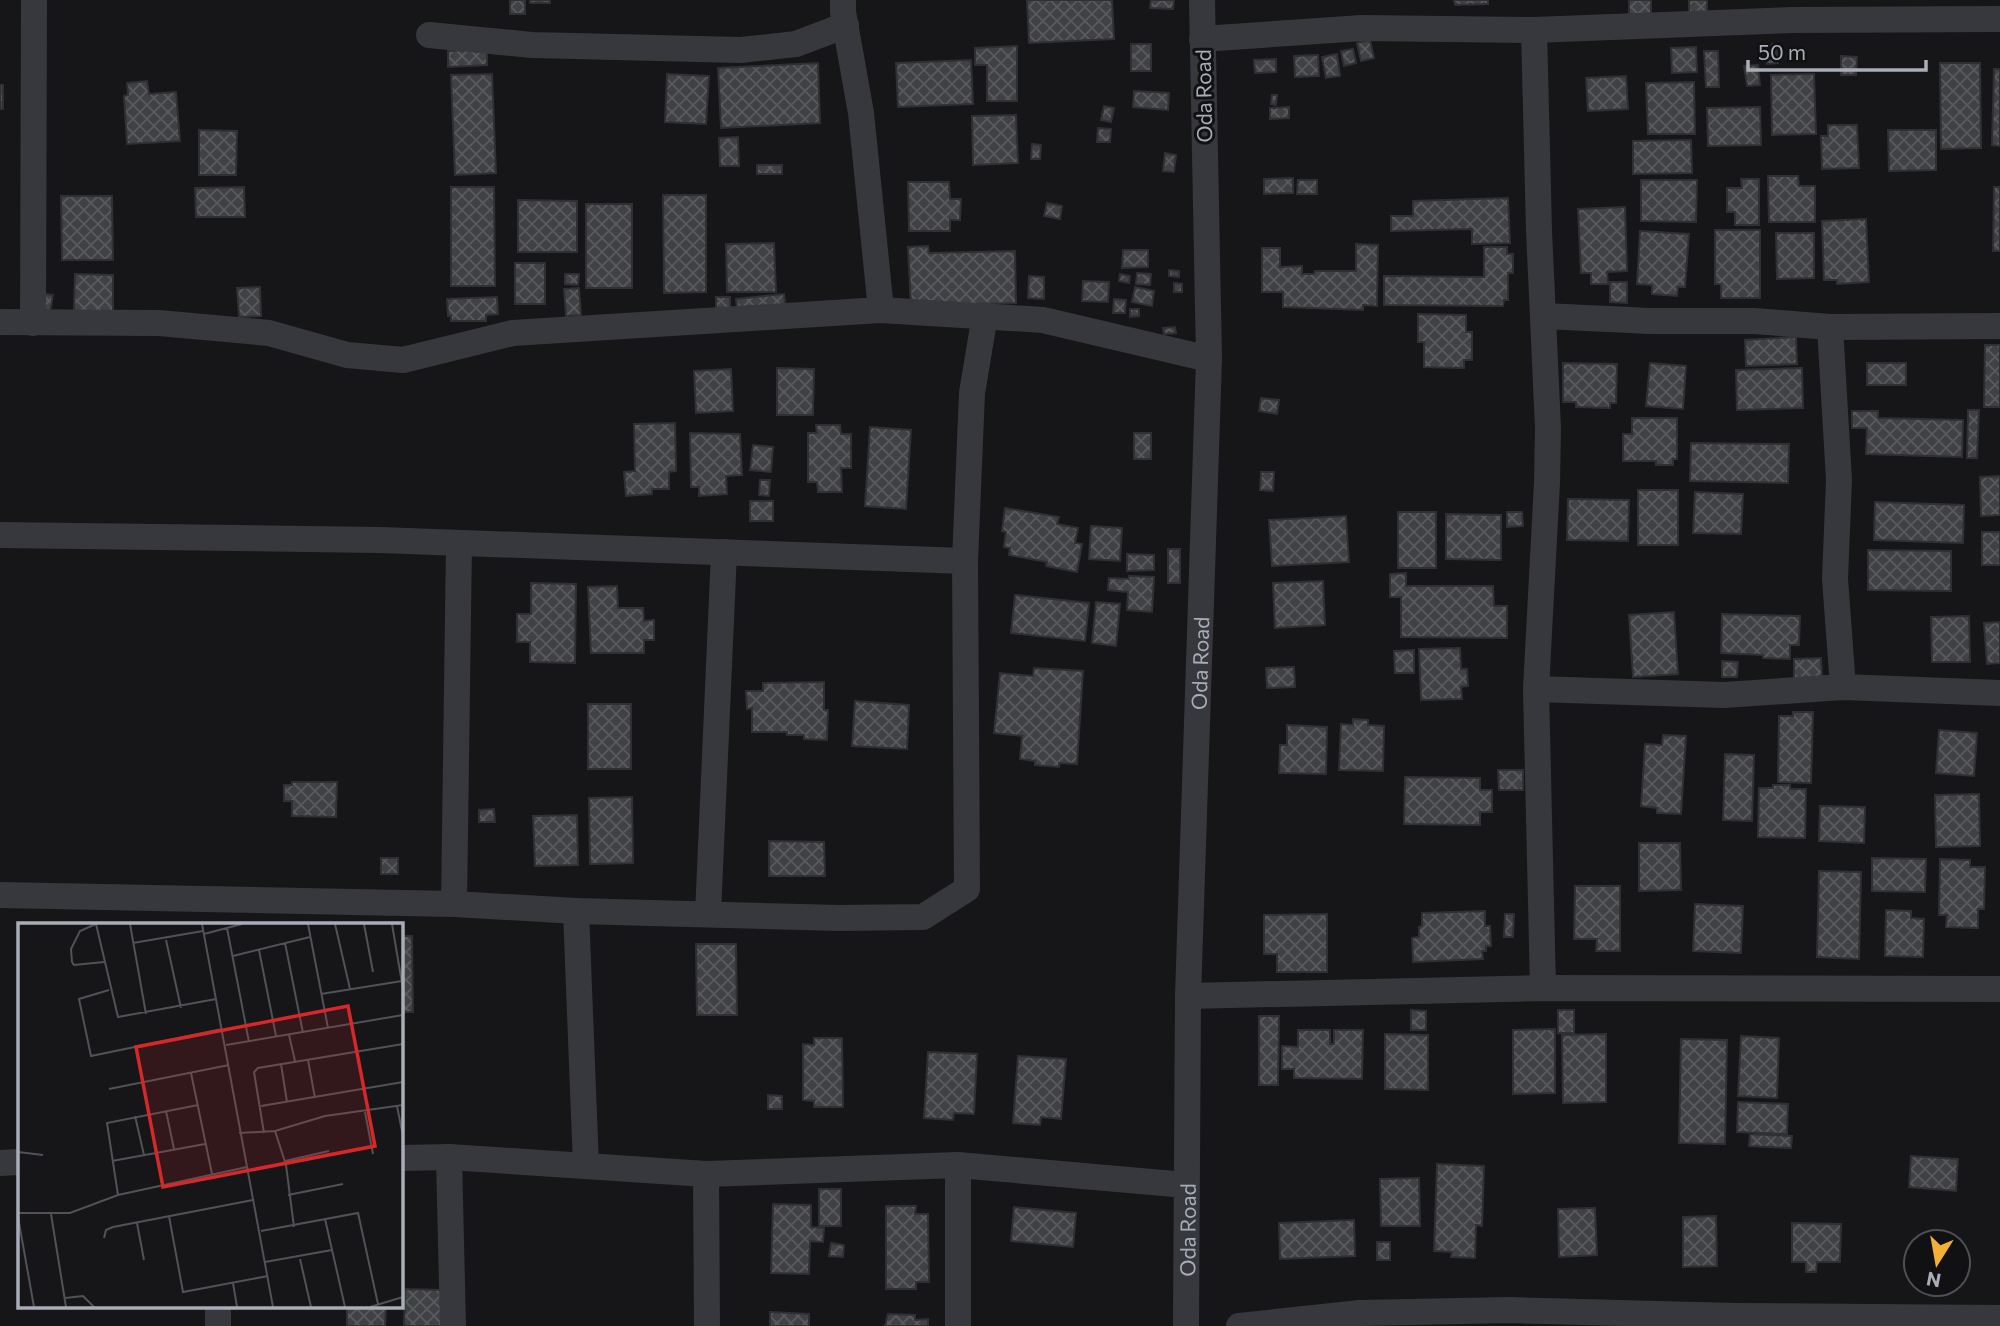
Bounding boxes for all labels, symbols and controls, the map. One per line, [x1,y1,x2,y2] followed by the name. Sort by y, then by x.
[1748,28,1926,72] scale bar
[1758,39,1806,64] text: 50 m
[1190,49,1216,143] street label: Oda Road
[1185,616,1213,710] street label: Oda Road
[18,923,402,1308] inset map
[1174,1183,1199,1277] street label: Oda Road
[1902,1228,1972,1298] north arrow
[1924,1268,1943,1293] text: N

